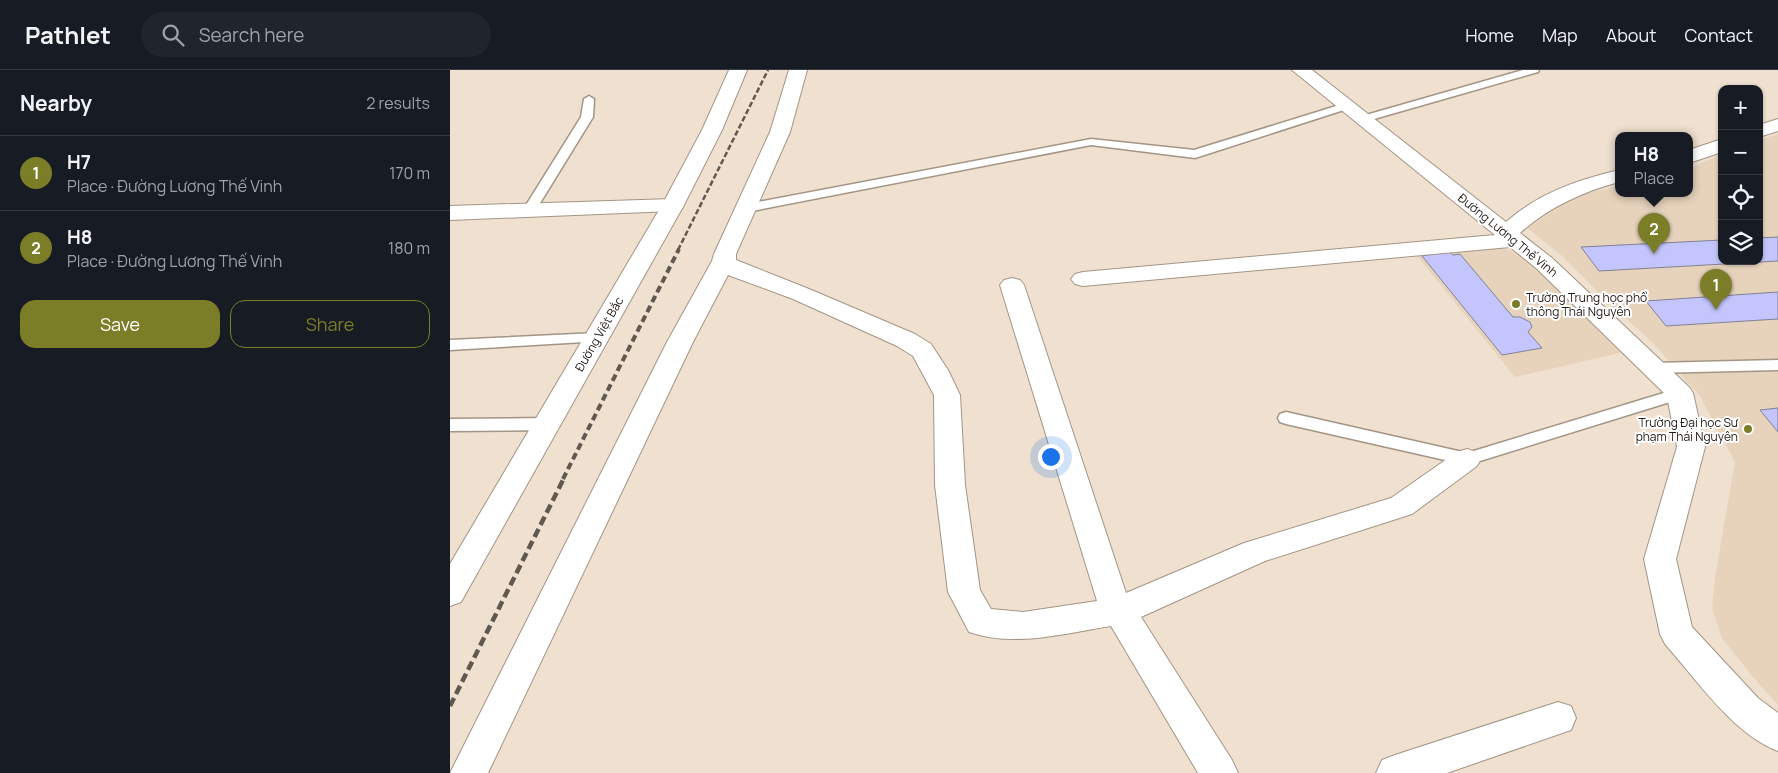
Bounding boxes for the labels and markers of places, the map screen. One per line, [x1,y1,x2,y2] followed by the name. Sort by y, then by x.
[1638,213,1670,254] pin: 2
[1700,269,1732,310] pin: 1
[1526,289,1647,320] place label: Trường Trung học phổ thông Thái Nguyên
[1510,298,1522,310] marker: Trường Trung học phổ thông Thái Nguyên
[1636,414,1739,445] place label: Trường Đại học Sư phạm Thái Nguyên
[1742,423,1754,435] marker: Trường Đại học Sư phạm Thái Nguyên

